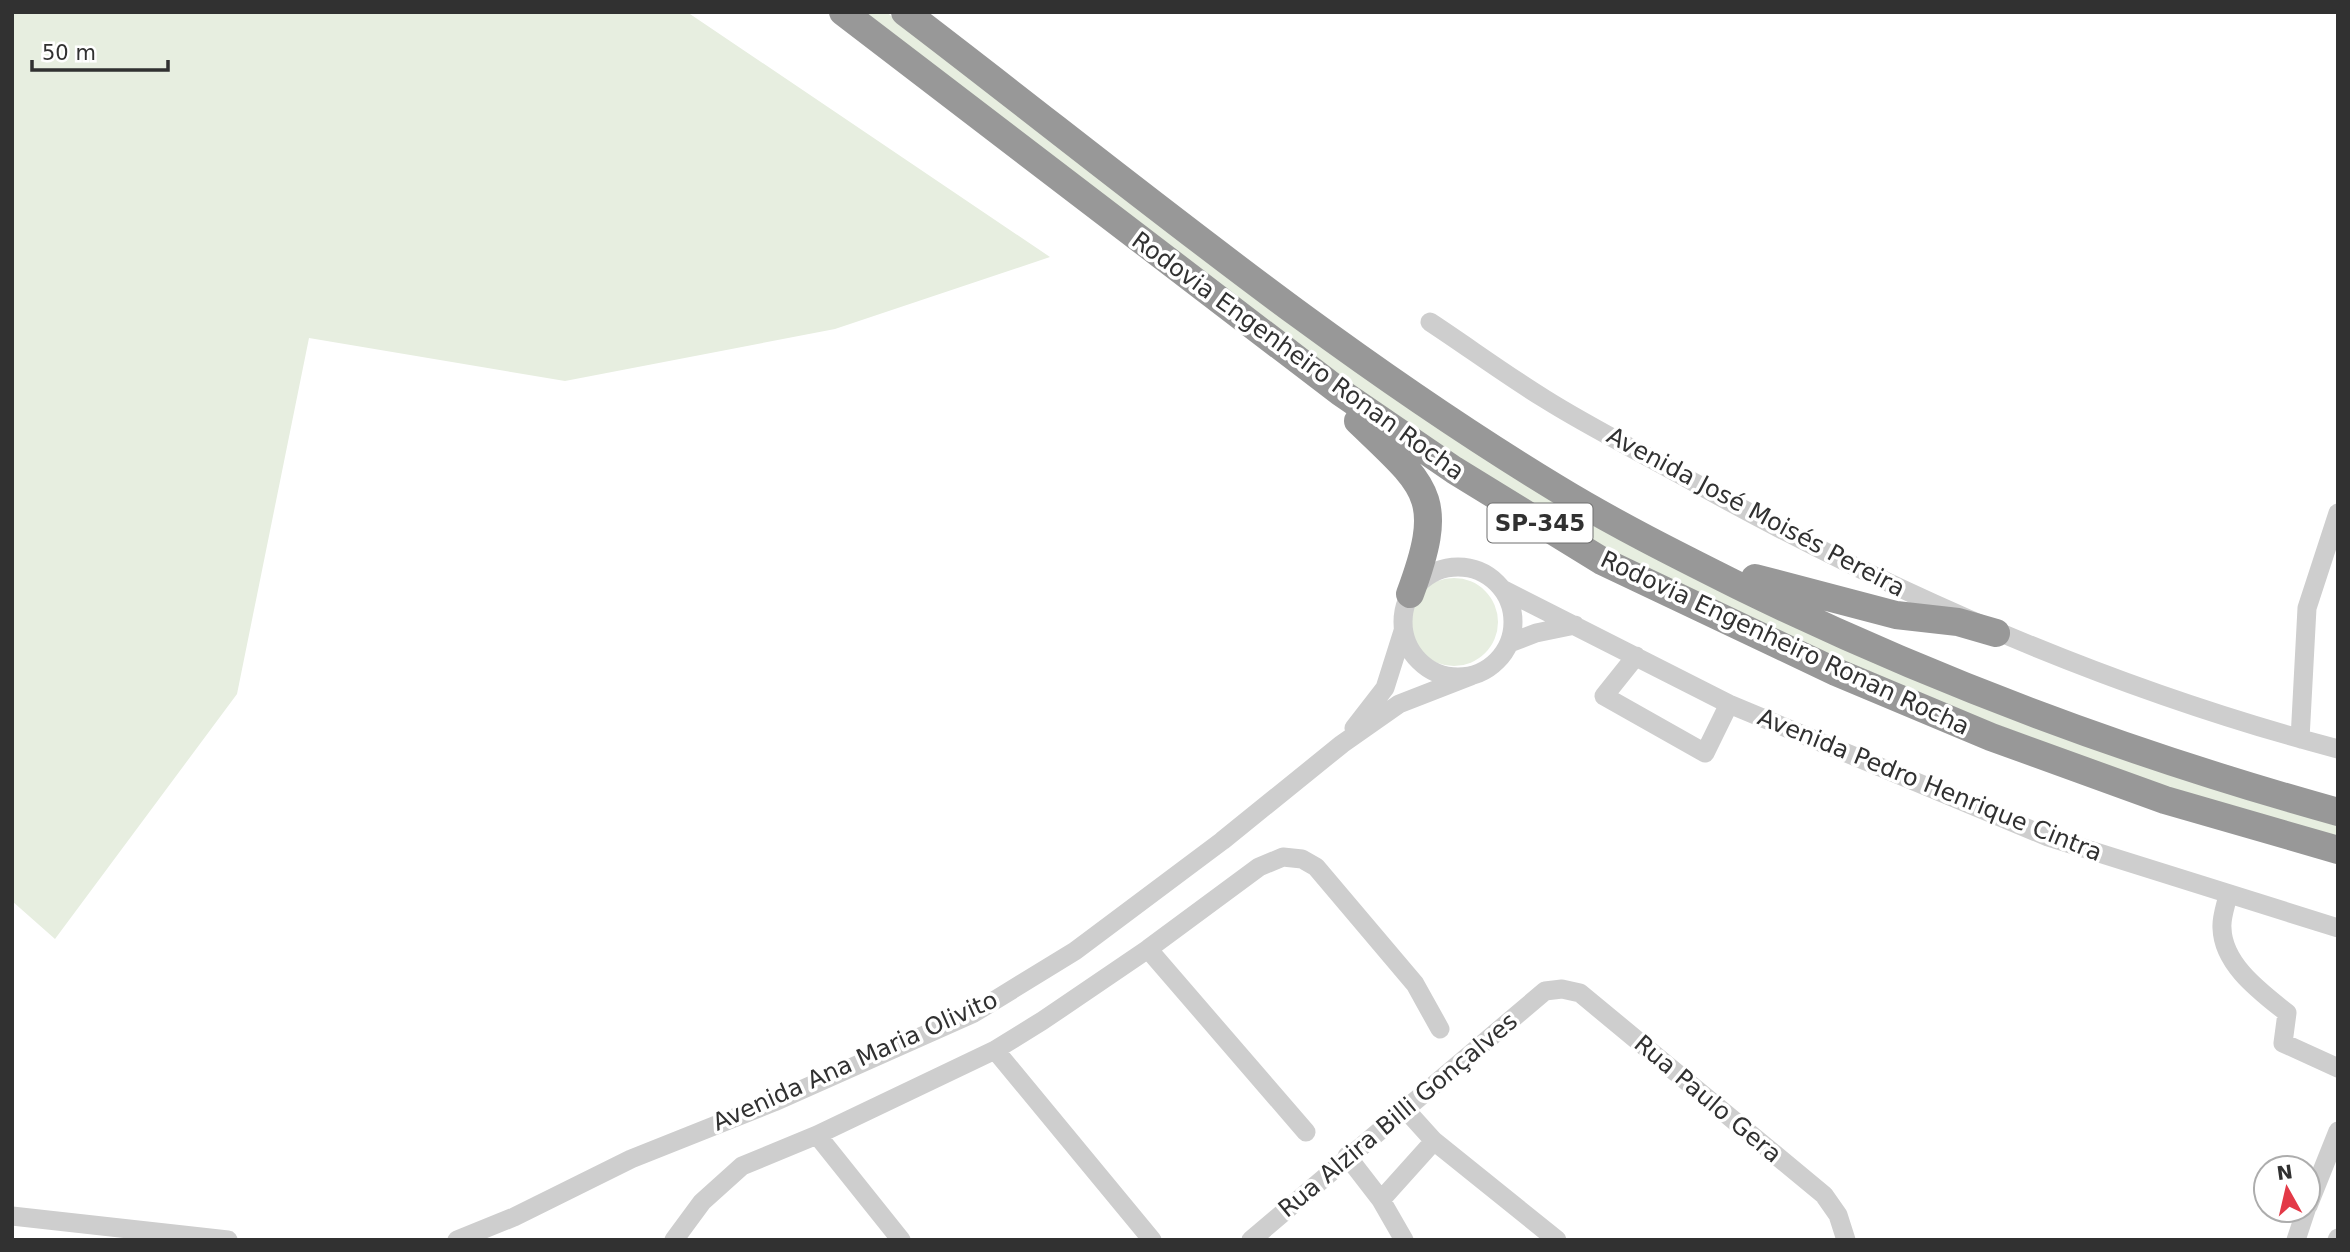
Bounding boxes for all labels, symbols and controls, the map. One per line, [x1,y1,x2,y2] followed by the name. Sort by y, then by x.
[32,28,168,72] scale bar
[42,41,96,65] text: 50 m
[1126,226,1470,486] street label: Rodovia Engenheiro Ronan Rocha
[1602,421,1910,603] street label: Avenida José Moisés Pereira
[1488,503,1592,542] road number: SP-345
[1596,545,1974,741] street label: Rodovia Engenheiro Ronan Rocha
[1754,703,2106,867] street label: Avenida Pedro Henrique Cintra
[708,985,1002,1137] street label: Avenida Ana Maria Olivito
[1273,1007,1523,1223] street label: Rua Alzira Billi Gonçalves
[1629,1029,1787,1169] street label: Rua Paulo Gera
[2252,1154,2322,1224] north arrow
[2275,1160,2294,1184] text: N

